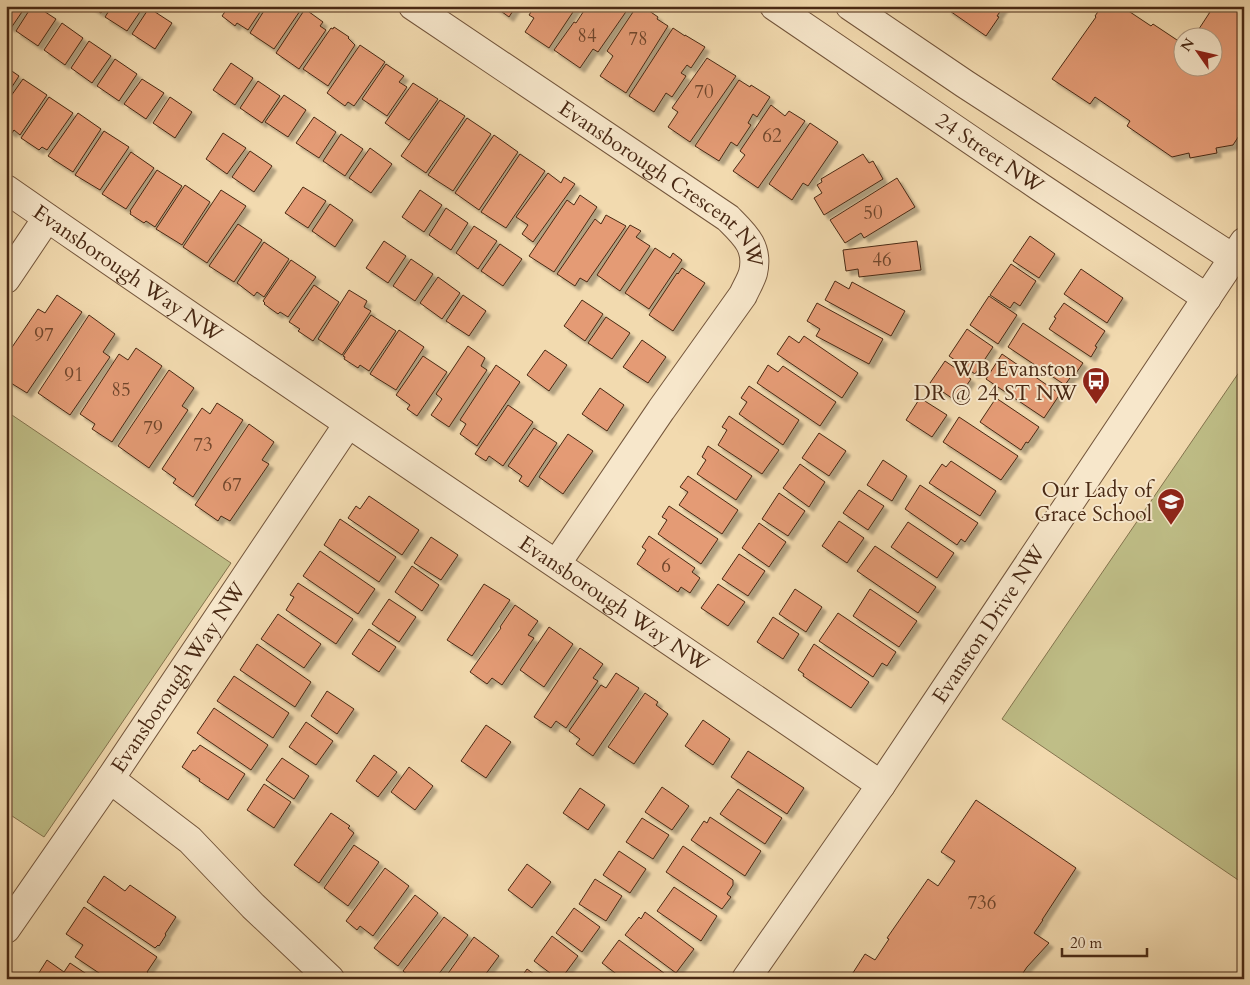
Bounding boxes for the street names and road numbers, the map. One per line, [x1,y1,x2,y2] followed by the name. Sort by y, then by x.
[553,94,770,270] street label: Evansborough Crescent NW
[930,106,1050,200] street label: 24 Street NW
[27,198,229,349] street label: Evansborough Way NW
[513,529,716,679] street label: Evansborough Way NW
[925,538,1052,709] street label: Evanston Drive NW
[104,576,253,778] street label: Evansborough Way NW

